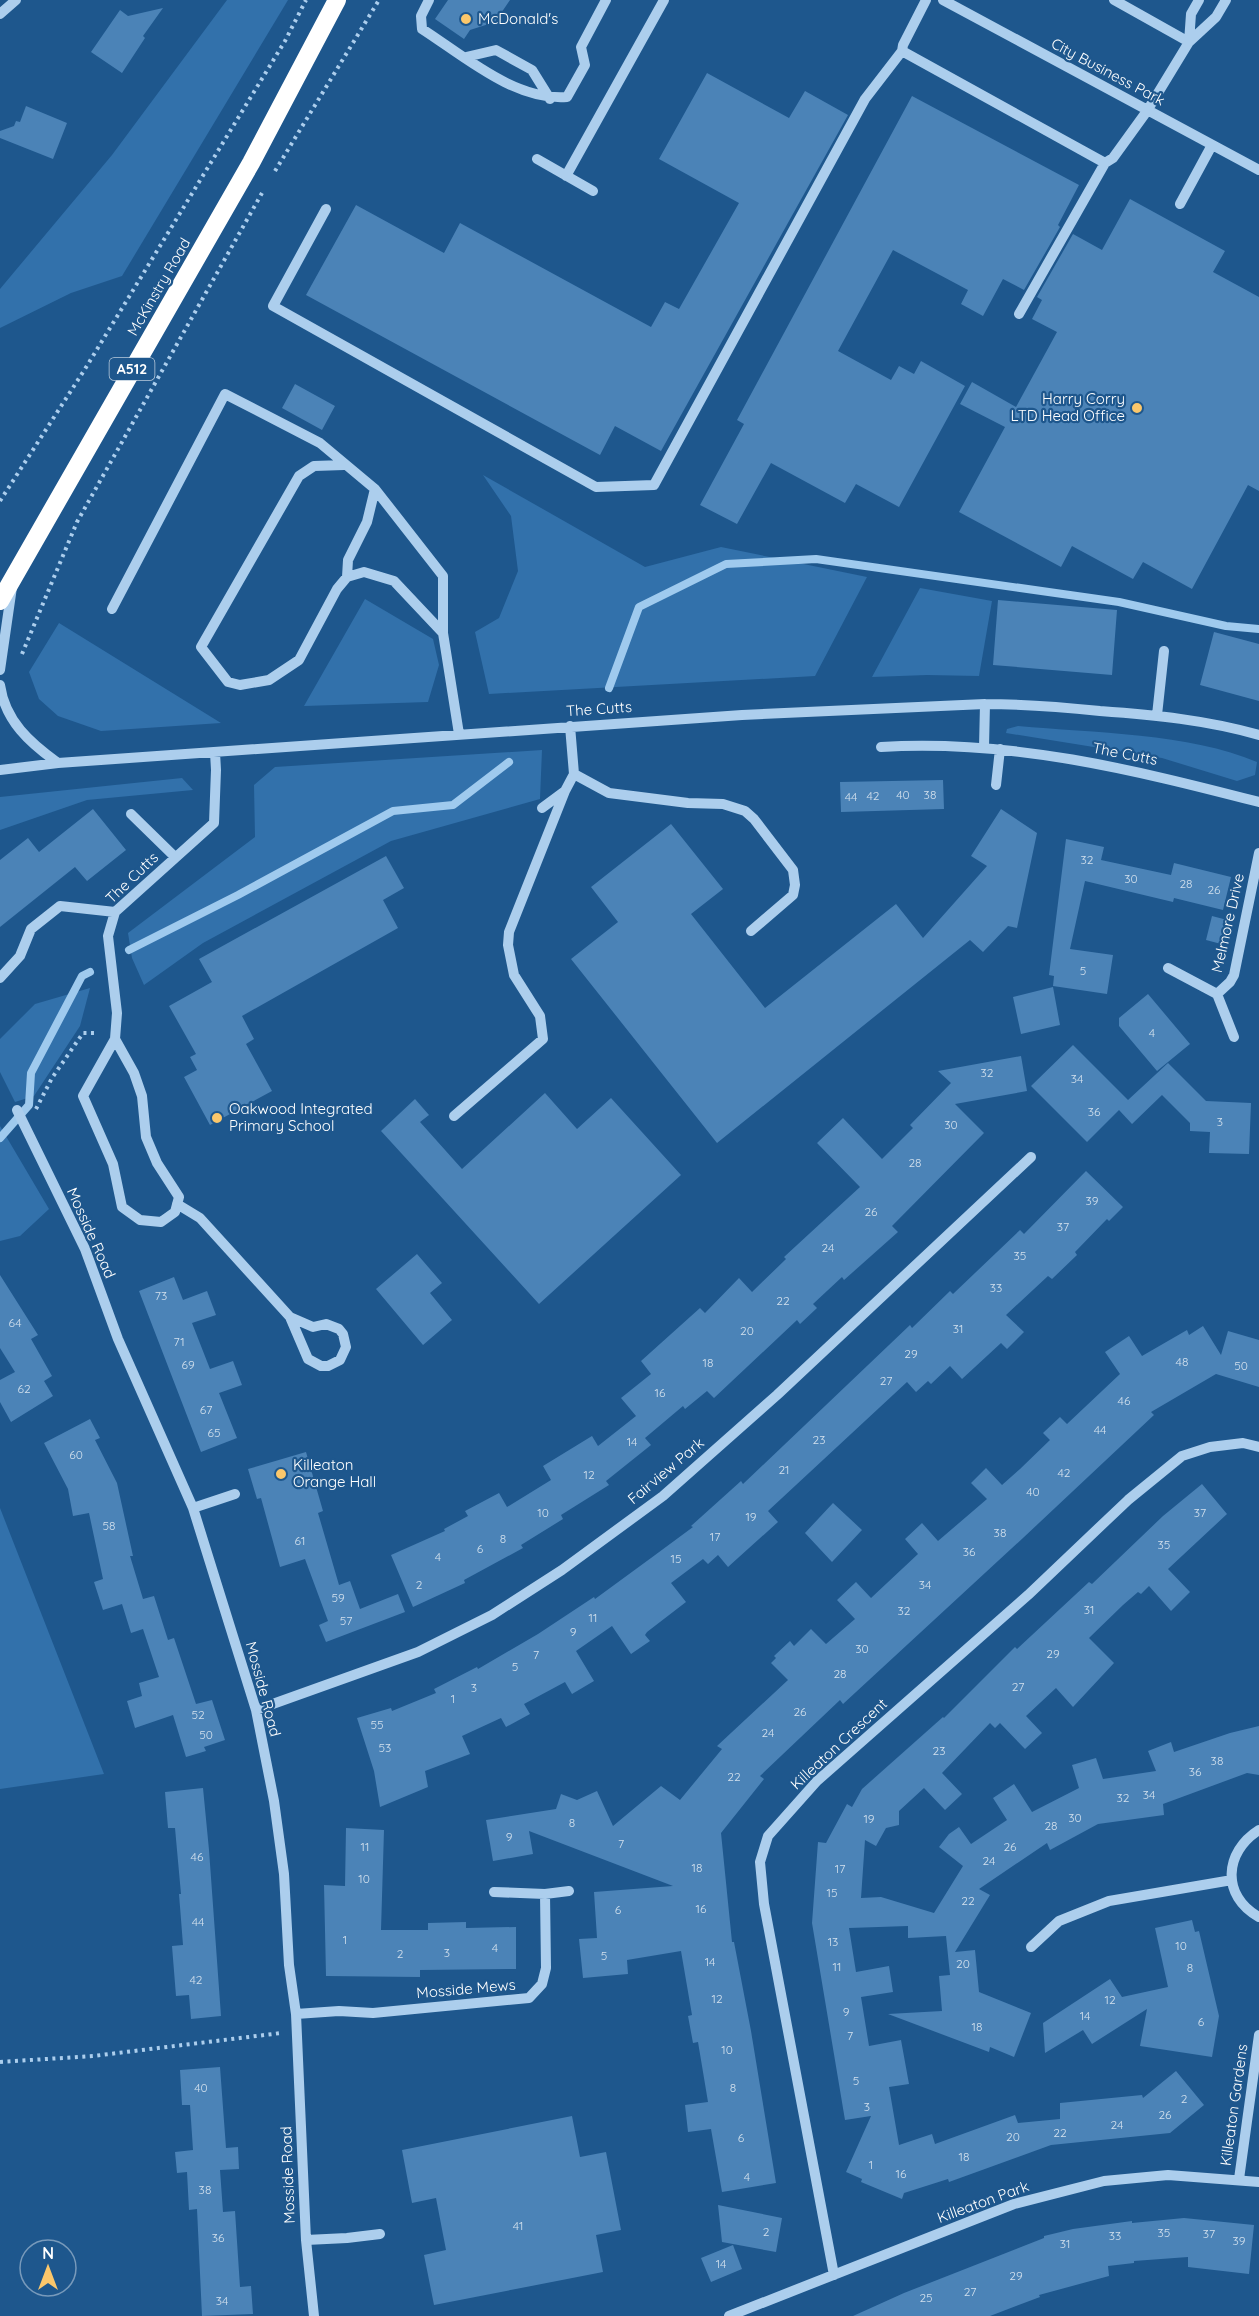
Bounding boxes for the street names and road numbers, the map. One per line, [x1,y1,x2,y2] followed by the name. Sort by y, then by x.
[1048,34,1168,110] street label: City Business Park
[123,234,194,339] street label: McKinstry Road
[110,358,154,380] road number: A512
[565,697,633,720] street label: The Cutts
[1091,738,1159,769] street label: The Cutts
[101,848,162,907] street label: The Cutts
[1207,871,1248,974] street label: Melmore Drive
[63,1184,120,1281] street label: Mosside Road
[624,1433,708,1508] street label: Fairview Park
[242,1639,285,1738] street label: Mosside Road
[786,1694,891,1793] street label: Killeaton Crescent
[416,1975,516,2002] street label: Mosside Mews
[1216,2043,1251,2167] street label: Killeaton Gardens
[276,2126,299,2224] street label: Mosside Road
[934,2176,1031,2227] street label: Killeaton Park

